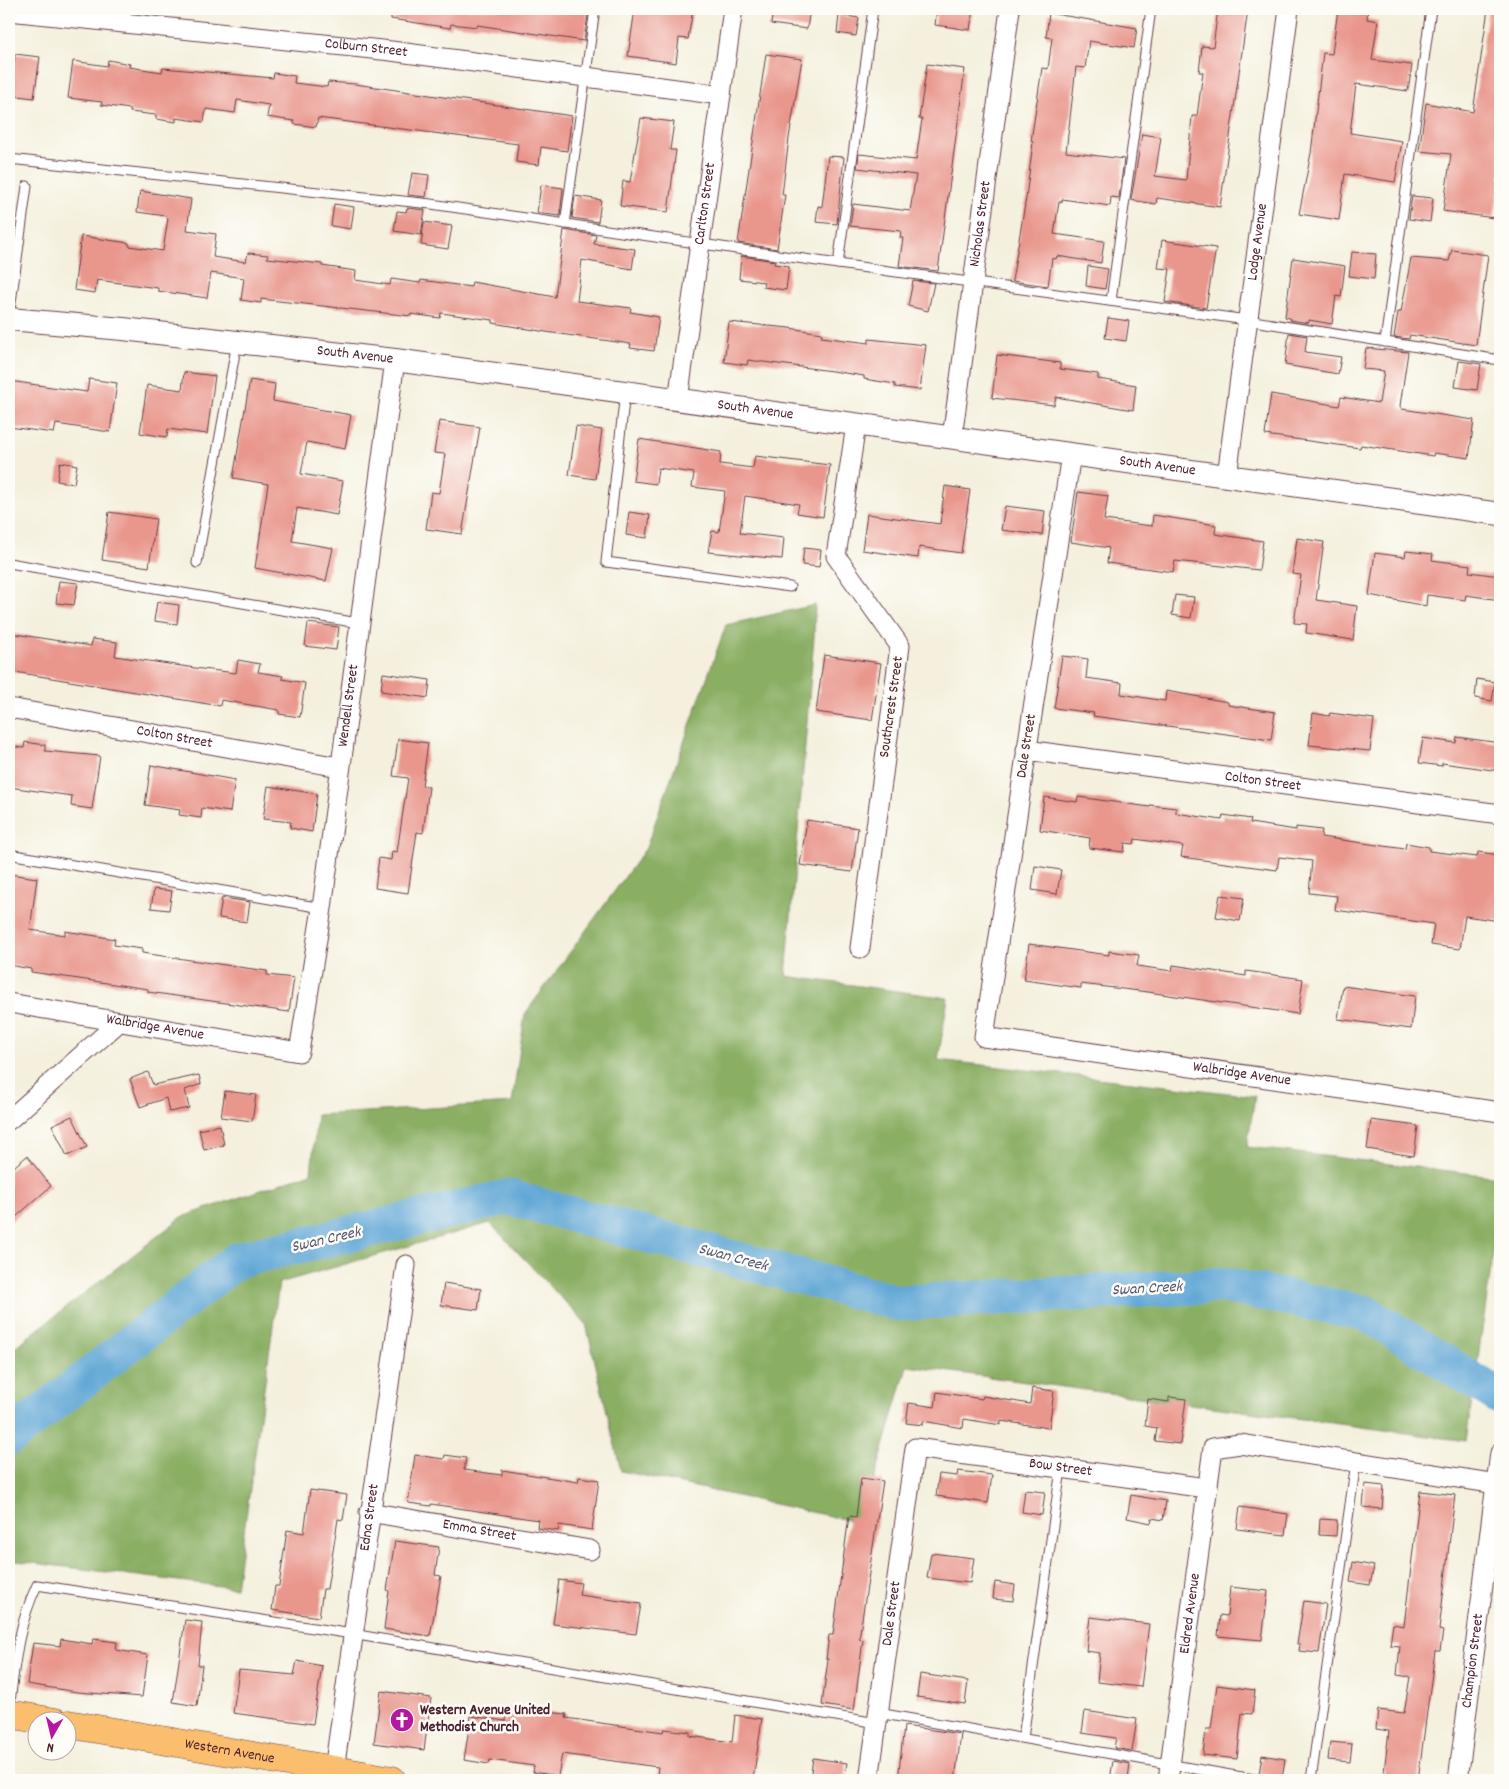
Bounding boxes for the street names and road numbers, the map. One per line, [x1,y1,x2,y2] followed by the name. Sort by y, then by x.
[324,33,409,64] street label: Colburn Street
[689,161,722,246] street label: Carlton Street
[964,179,998,268] street label: Nicholas Street
[1242,202,1274,282] street label: Lodge Avenue
[316,340,395,371] street label: South Avenue
[716,394,795,426] street label: South Avenue
[1118,450,1197,483] street label: South Avenue
[874,654,910,759] street label: Southcrest Street
[333,663,365,748] street label: Wendell Street
[1011,712,1043,780] street label: Dale Street
[135,720,215,755] street label: Colton Street
[1223,766,1303,798] street label: Colton Street
[104,1009,206,1047] street label: Walbridge Avenue
[1191,1056,1293,1093] street label: Walbridge Avenue
[1028,1453,1094,1483] street label: Bow Street
[354,1482,386,1553] street label: Edna Street
[441,1514,518,1548] street label: Emma Street
[1174,1571,1207,1655] street label: Eldred Avenue
[877,1579,907,1647] street label: Dale Street
[1456,1612,1490,1709] street label: Champion Street
[183,1733,277,1771] street label: Western Avenue

